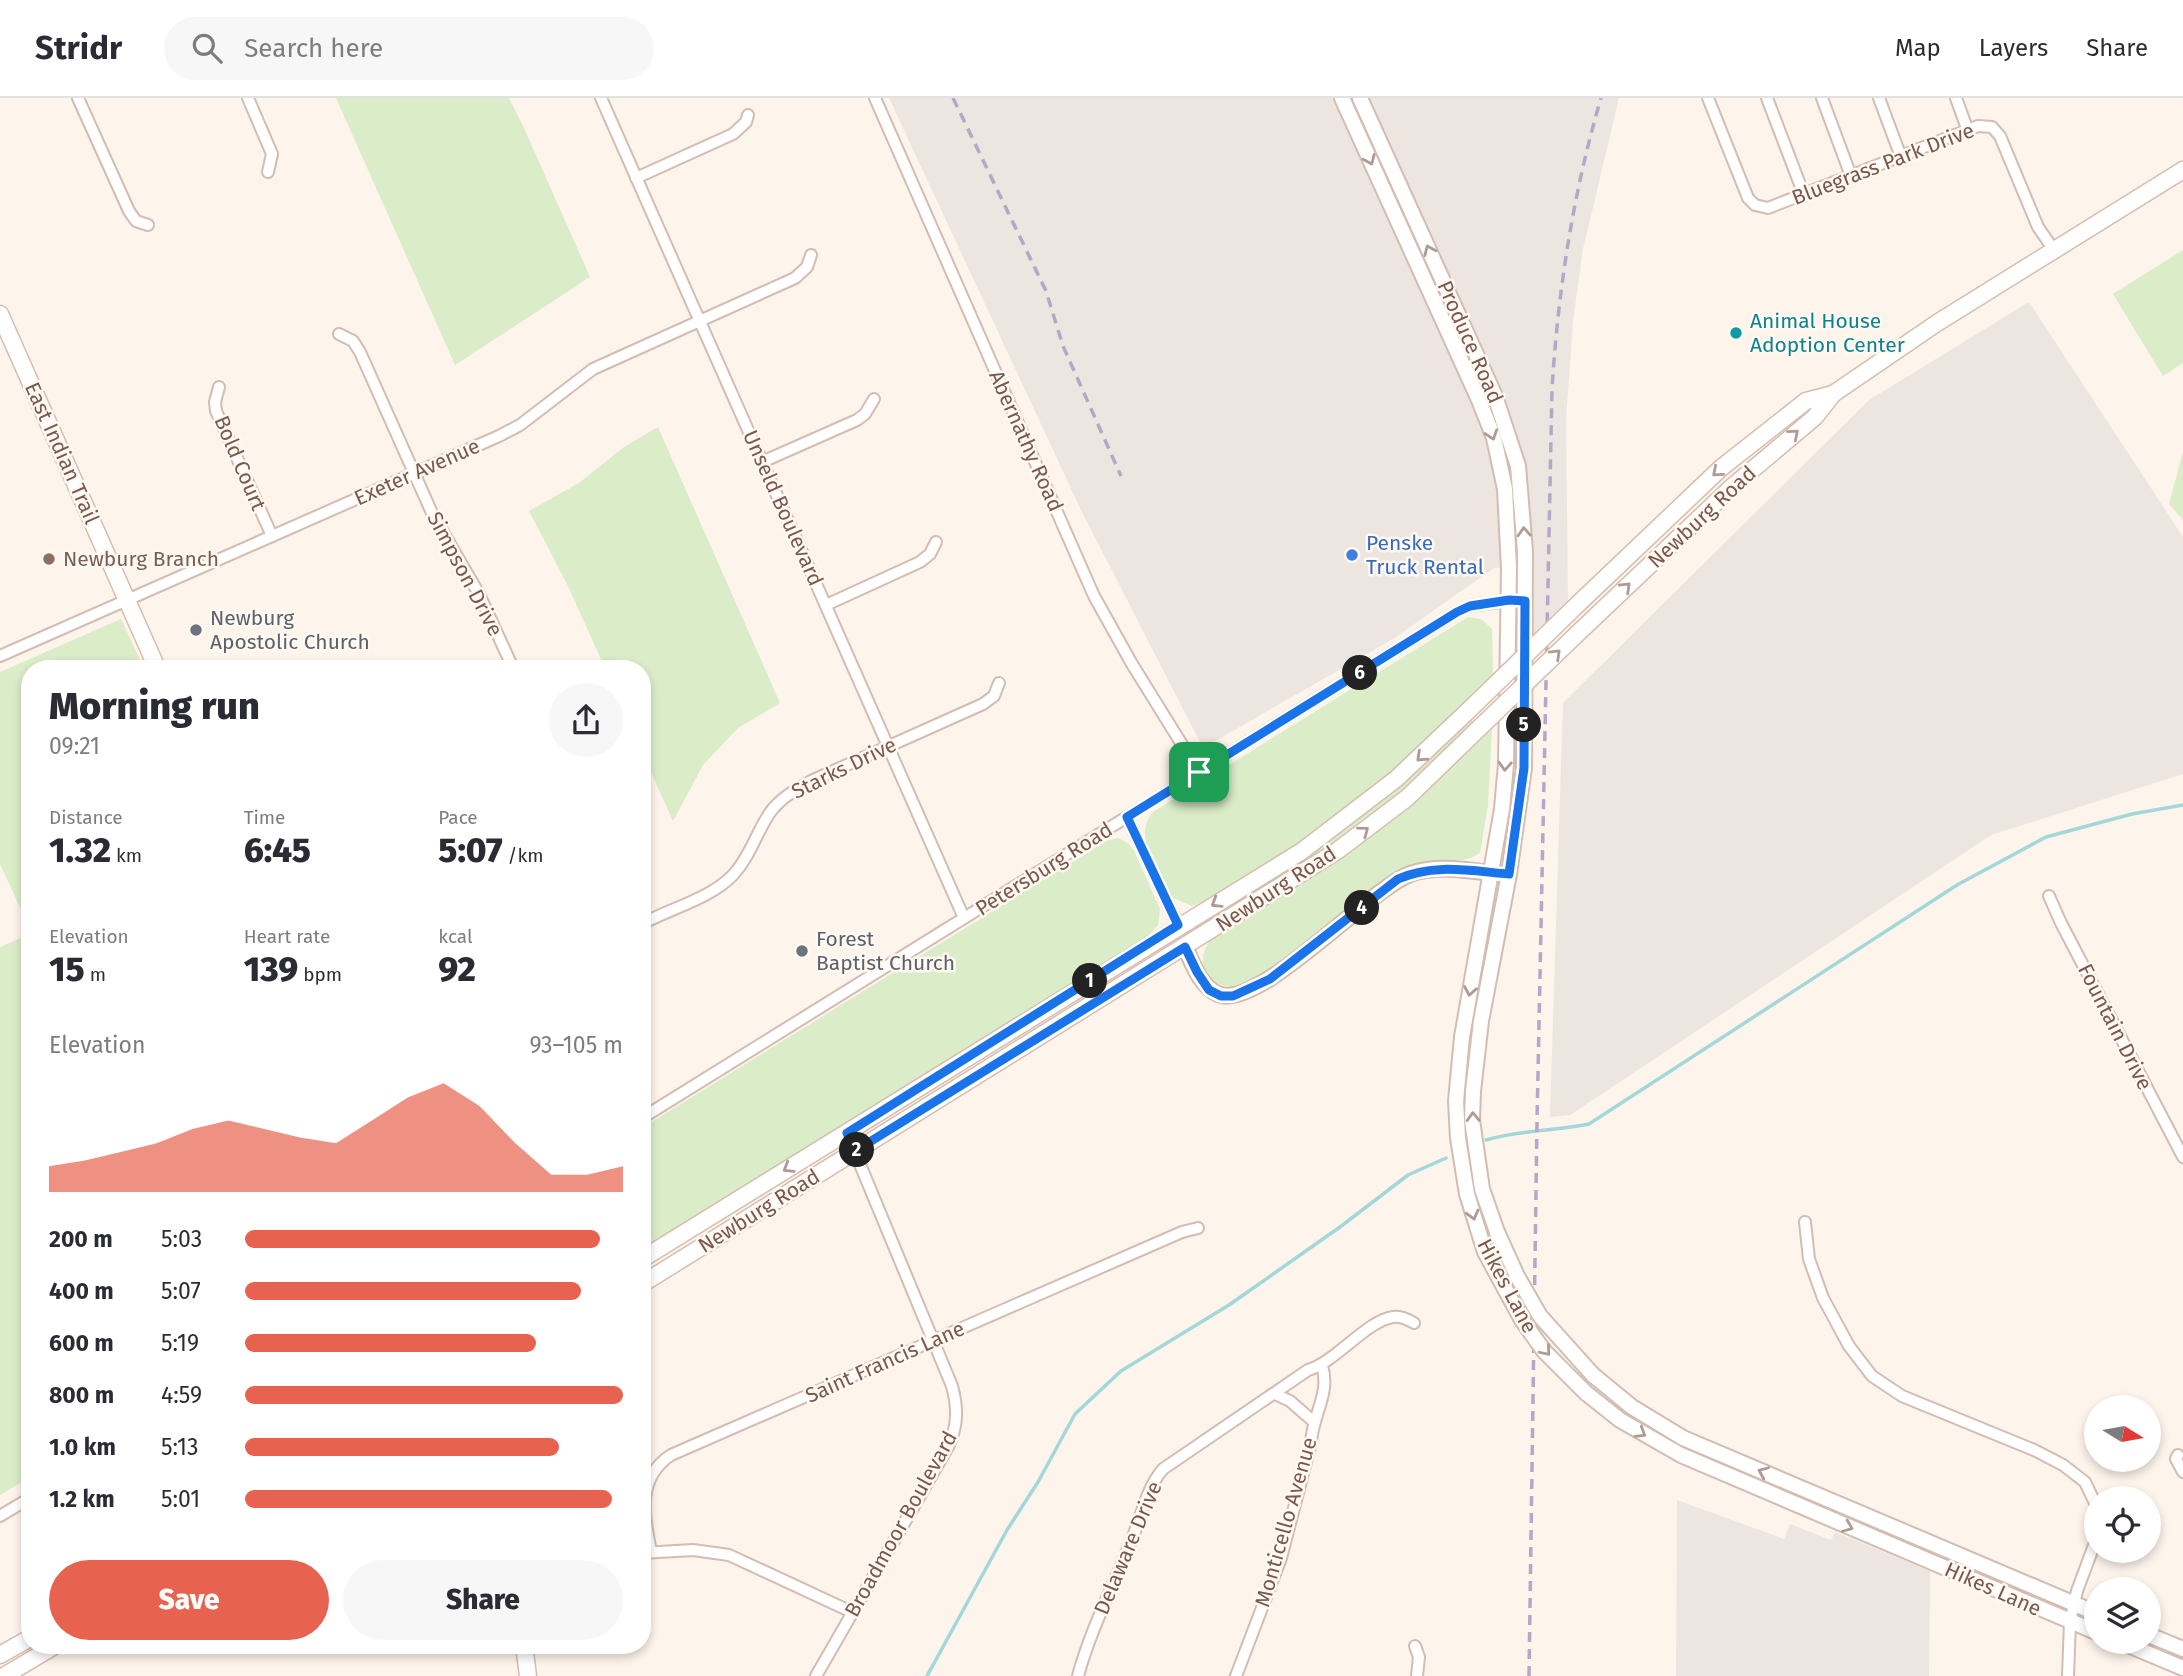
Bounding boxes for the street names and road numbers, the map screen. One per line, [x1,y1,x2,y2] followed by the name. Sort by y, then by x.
[1788,117,1978,211] street label: Bluegrass Park Drive
[1431,277,1509,407] street label: Produce Road
[983,366,1069,516] street label: Abernathy Road
[19,378,105,528] street label: East Indian Trail
[208,412,272,515] street label: Bold Court
[737,426,829,590] street label: Unseld Boulevard
[350,433,484,511] street label: Exeter Avenue
[1643,460,1761,574] street label: Newburg Road
[421,507,509,641] street label: Simpson Drive
[787,731,901,805] street label: Starks Drive
[971,816,1117,922] street label: Petersburg Road
[1211,840,1341,938] street label: Newburg Road
[2072,960,2158,1094] street label: Fountain Drive
[693,1163,825,1259] street label: Newburg Road
[1471,1234,1543,1338] street label: Hikes Lane
[801,1315,969,1409] street label: Saint Francis Lane
[839,1426,963,1622] street label: Broadmoor Boulevard
[1249,1434,1323,1610] street label: Monticello Avenue
[1088,1477,1168,1619] street label: Delaware Drive
[1941,1556,2045,1622] street label: Hikes Lane

